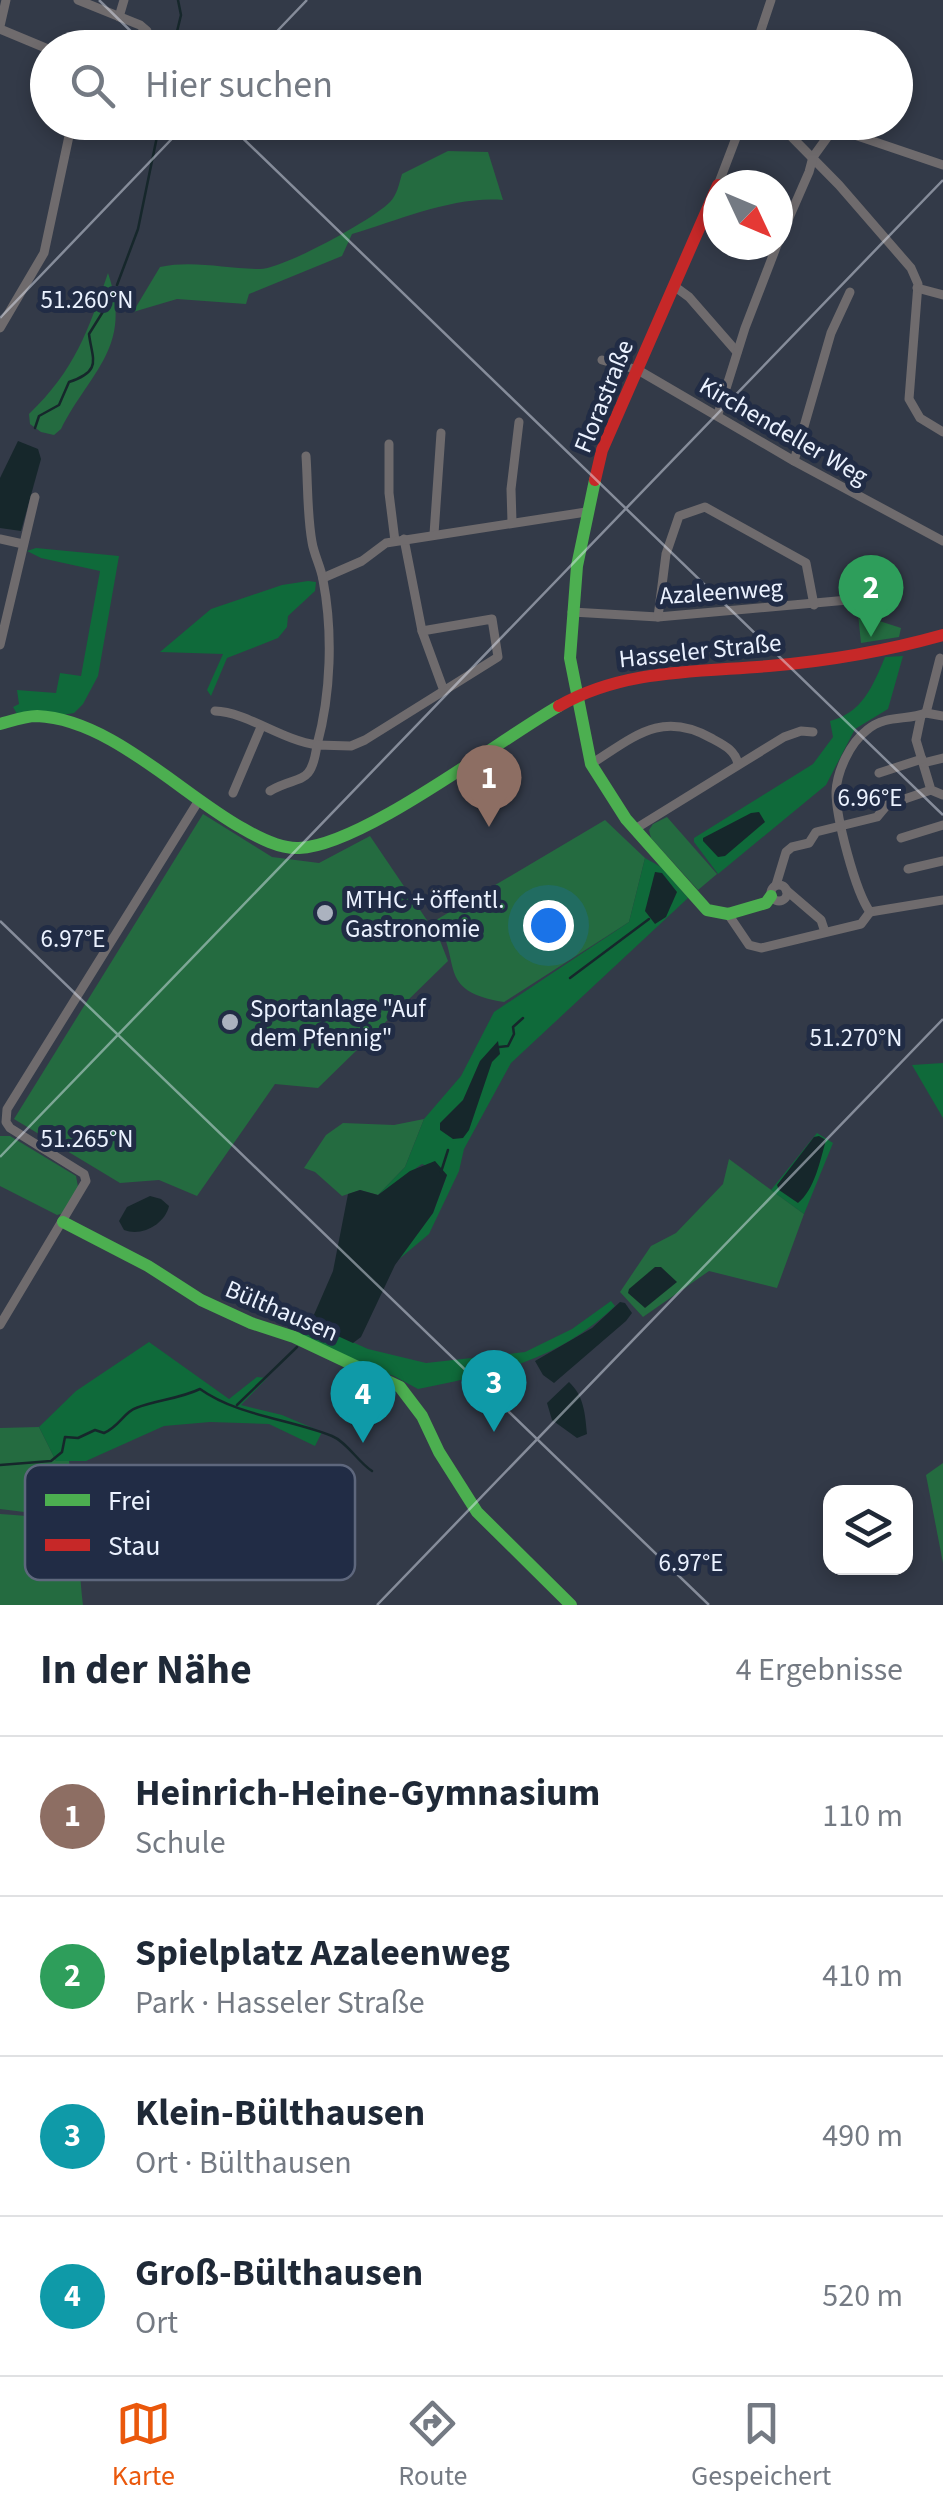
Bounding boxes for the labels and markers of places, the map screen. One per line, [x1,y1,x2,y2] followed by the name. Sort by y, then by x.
[838,554,904,637] pin: 2
[456,744,522,827] pin: 1
[345,882,504,947] place label: MTHC + öffentl. Gastronomie
[314,902,336,924] marker: MTHC + öffentl. Gastronomie
[250,991,427,1056] place label: Sportanlage "Auf dem Pfennig"
[219,1011,241,1033] marker: Sportanlage "Auf dem Pfennig"
[462,1350,526,1432] pin: 3
[330,1360,396,1443] pin: 4

